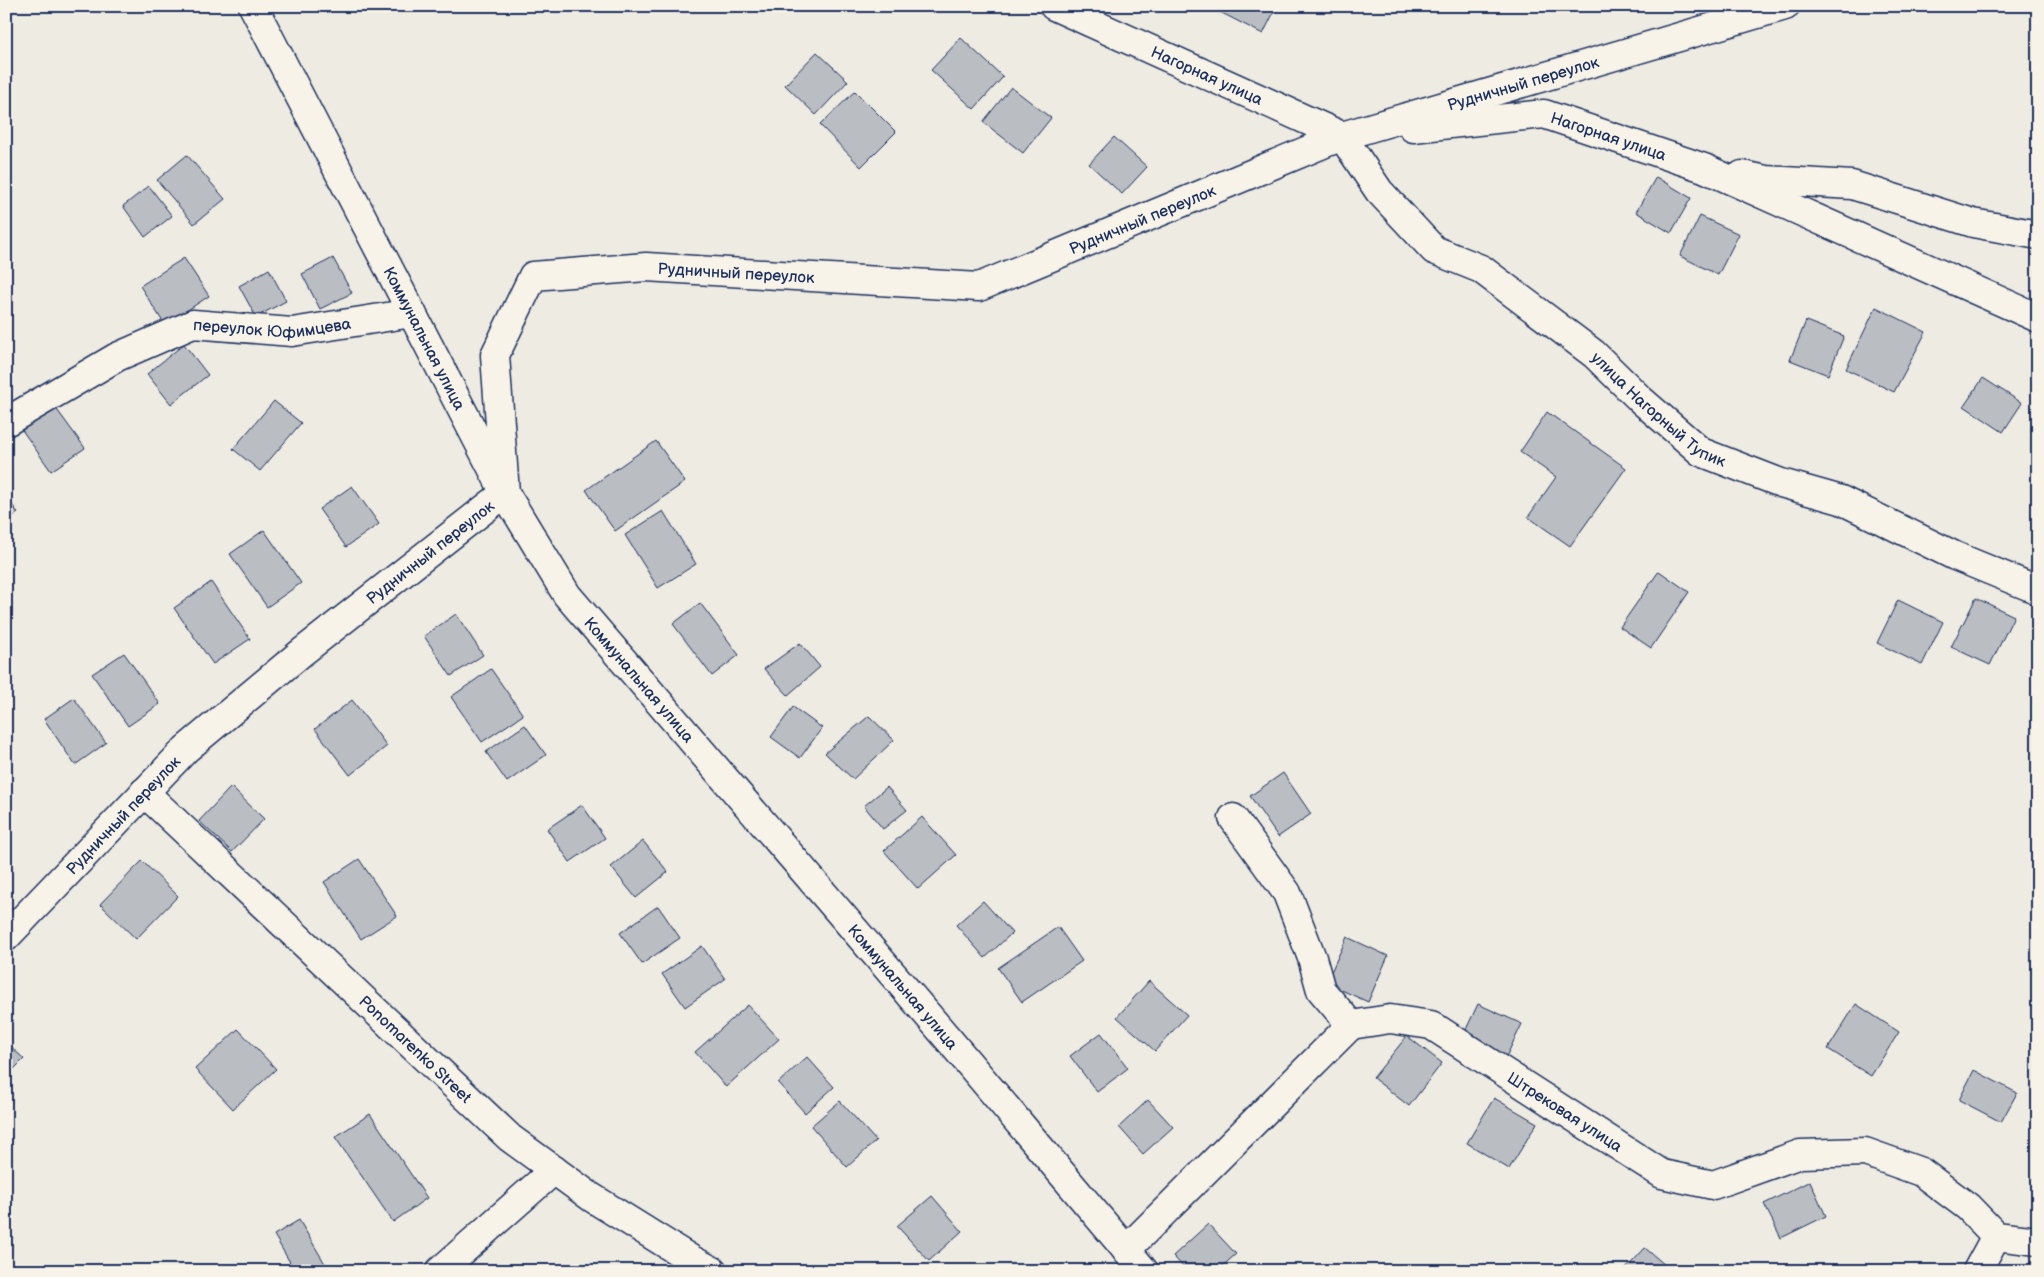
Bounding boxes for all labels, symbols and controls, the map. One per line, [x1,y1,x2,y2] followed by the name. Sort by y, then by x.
[1148,43,1266,110] street label: Нагорная улица
[1445,53,1602,116] street label: Рудничный переулок
[1548,109,1669,166] street label: Нагорная улица
[1067,181,1219,259] street label: Рудничный переулок
[657,260,815,288] street label: Рудничный переулок
[379,264,469,414] street label: Коммунальная улица
[192,315,353,343] street label: переулок Юфимцева
[1587,349,1729,472] street label: улица Нагорный Тупик
[363,497,499,609] street label: Рудничный переулок
[579,614,698,747] street label: Коммунальная улица
[63,752,185,879] street label: Рудничный переулок
[843,921,961,1054] street label: Коммунальная улица
[355,992,475,1108] street label: Ponomarenko Street
[1503,1069,1626,1157] street label: Штрековая улица

